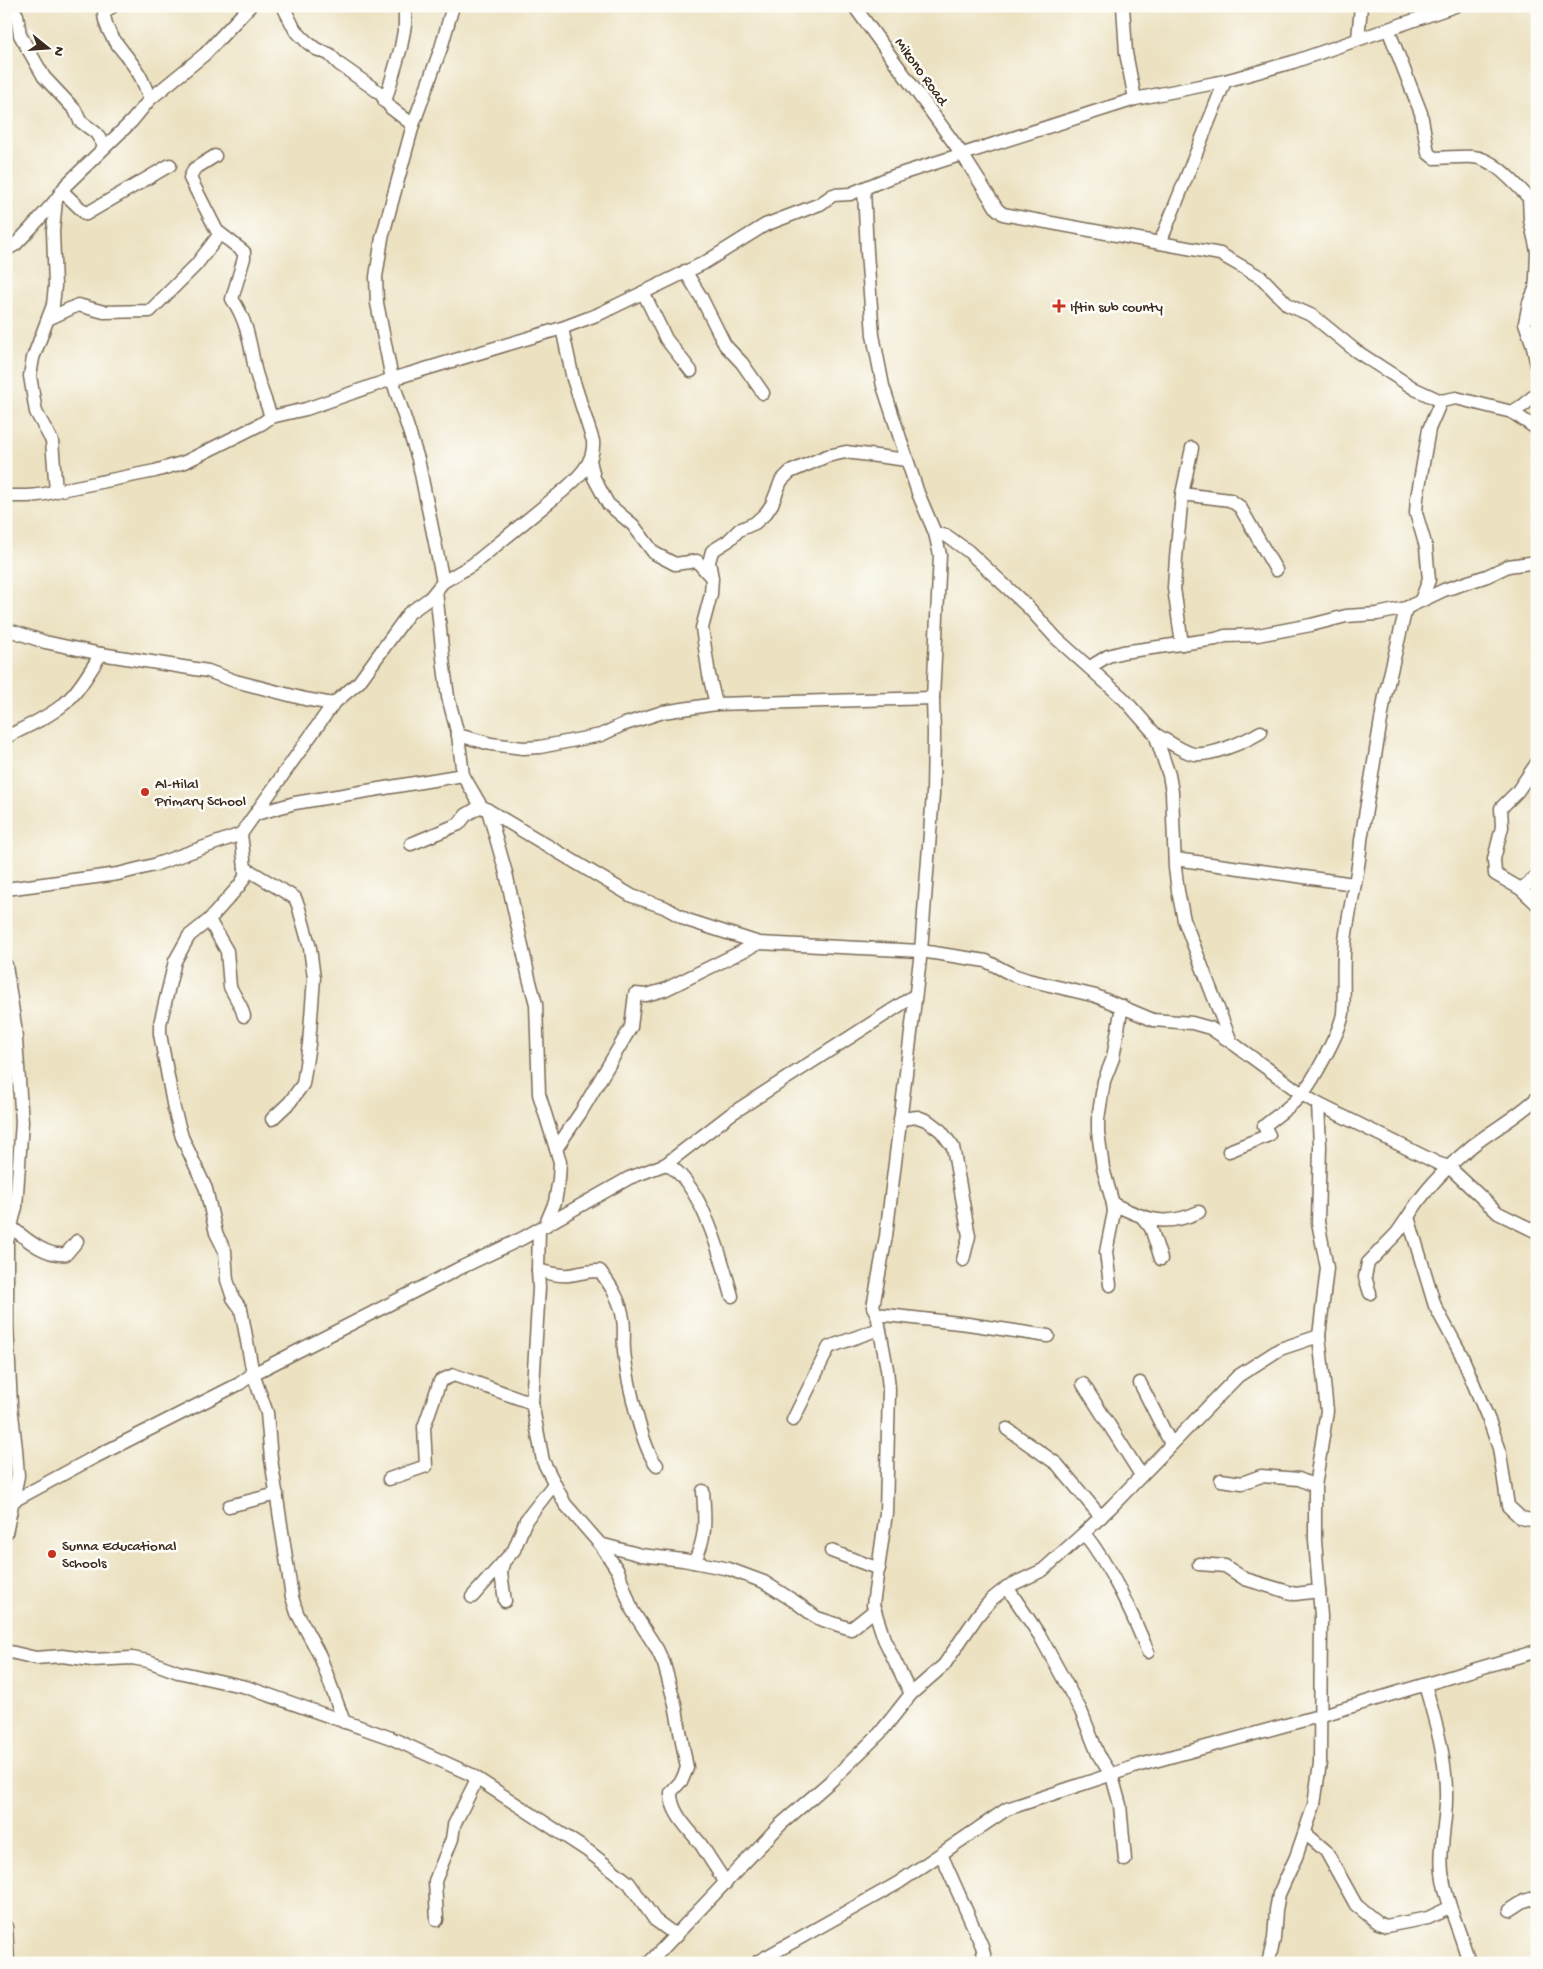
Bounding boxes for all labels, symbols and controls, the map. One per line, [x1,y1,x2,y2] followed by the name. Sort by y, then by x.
[22,22,72,72] north arrow
[890,35,952,111] street label: Mikono Road
[49,44,68,58] text: N
[1052,299,1066,313] marker: Iftin sub county
[1070,299,1163,317] place label: Iftin sub county
[154,776,246,811] place label: Al-Hilal Primary School
[139,786,151,798] marker: Al-Hilal Primary School
[62,1538,177,1573] place label: Sunna Educational Schools
[46,1548,58,1560] marker: Sunna Educational Schools

